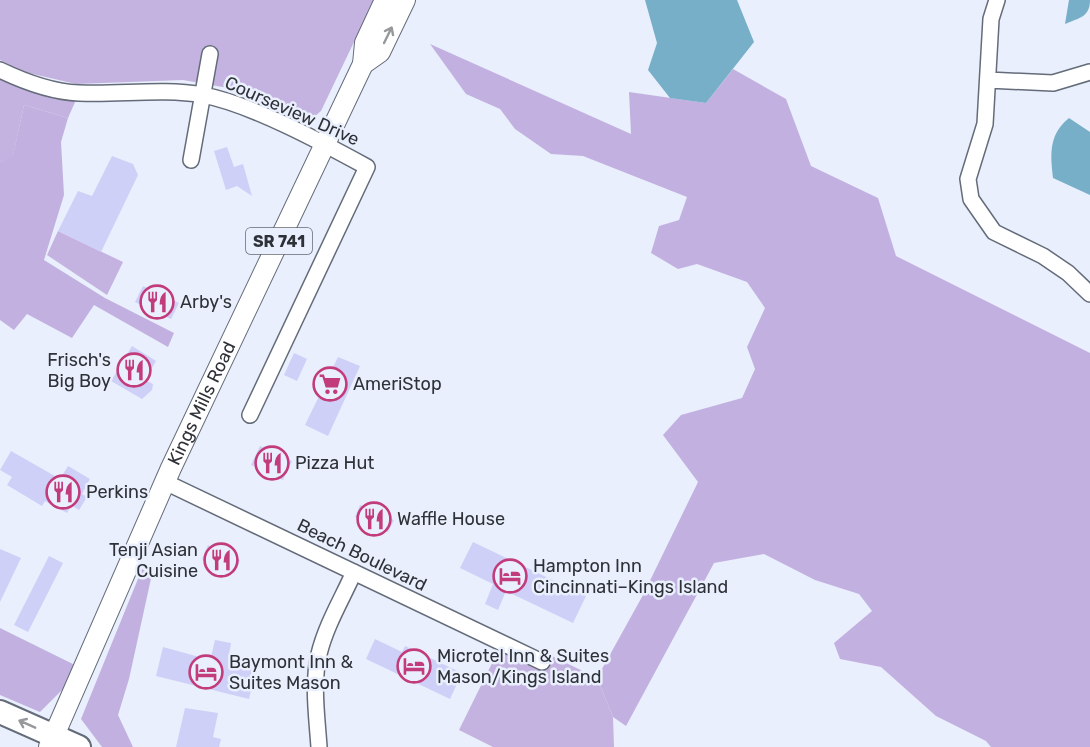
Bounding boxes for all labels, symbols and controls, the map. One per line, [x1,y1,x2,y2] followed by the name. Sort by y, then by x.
[382,27,394,45] one-way arrow
[221,71,363,151] street label: Courseview Drive
[246,228,312,254] road number: SR 741
[139,284,175,320] restaurant icon: Arby's
[180,291,232,313] place label: Arby's
[163,338,240,469] street label: Kings Mills Road
[47,349,111,392] place label: Frisch's Big Boy
[116,352,152,388] restaurant icon: Frisch's Big Boy
[312,366,348,402] supermarket icon: AmeriStop
[353,373,442,395] place label: AmeriStop
[254,445,290,481] restaurant icon: Pizza Hut
[295,452,374,474] place label: Pizza Hut
[45,474,81,510] restaurant icon: Perkins
[86,481,148,503] place label: Perkins
[356,501,392,537] restaurant icon: Waffle House
[397,508,505,530] place label: Waffle House
[294,514,430,596] street label: Beach Boulevard
[109,539,198,582] place label: Tenji Asian Cuisine
[203,542,239,578] restaurant icon: Tenji Asian Cuisine
[533,555,728,598] place label: Hampton Inn Cincinnati–Kings Island
[492,558,528,594] hotel icon: Hampton Inn Cincinnati–Kings Island
[437,645,609,688] place label: Microtel Inn & Suites Mason/Kings Island
[396,648,432,684] hotel icon: Microtel Inn & Suites Mason/Kings Island
[229,651,353,694] place label: Baymont Inn & Suites Mason
[188,654,224,690] hotel icon: Baymont Inn & Suites Mason
[18,718,36,729] one-way arrow

